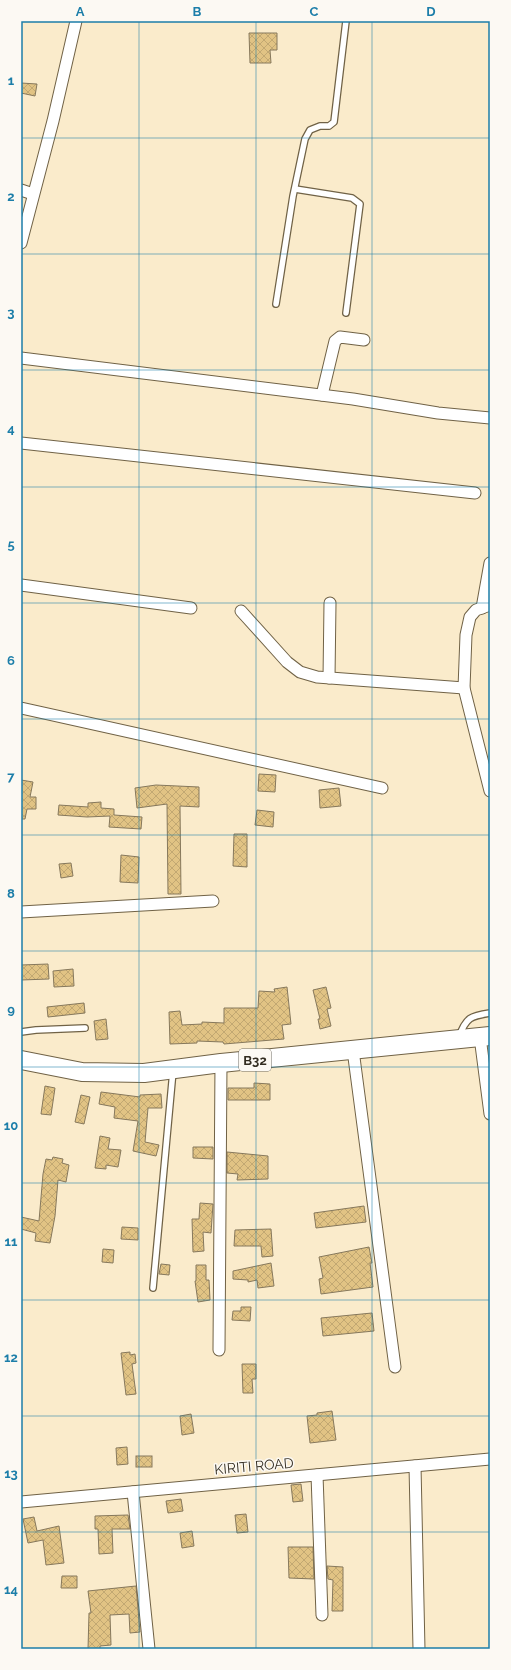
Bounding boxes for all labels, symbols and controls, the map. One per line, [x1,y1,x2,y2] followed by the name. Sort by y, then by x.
[76,4,85,19] text: A
[193,4,202,19] text: B
[310,4,319,19] text: C
[426,4,436,19] text: D
[8,73,15,88] text: 1
[7,189,15,204] text: 2
[7,305,15,320] text: 3
[7,421,15,436] text: 4
[7,537,15,552] text: 5
[7,653,15,668] text: 6
[7,769,15,784] text: 7
[7,886,15,901] text: 8
[7,1002,15,1017] text: 9
[239,1049,271,1071] road number: B32
[4,1118,18,1133] text: 10
[5,1234,18,1249] text: 11
[4,1350,18,1365] text: 12
[214,1455,294,1477] street label: KIRITI ROAD
[4,1466,18,1481] text: 13
[4,1582,18,1597] text: 14

